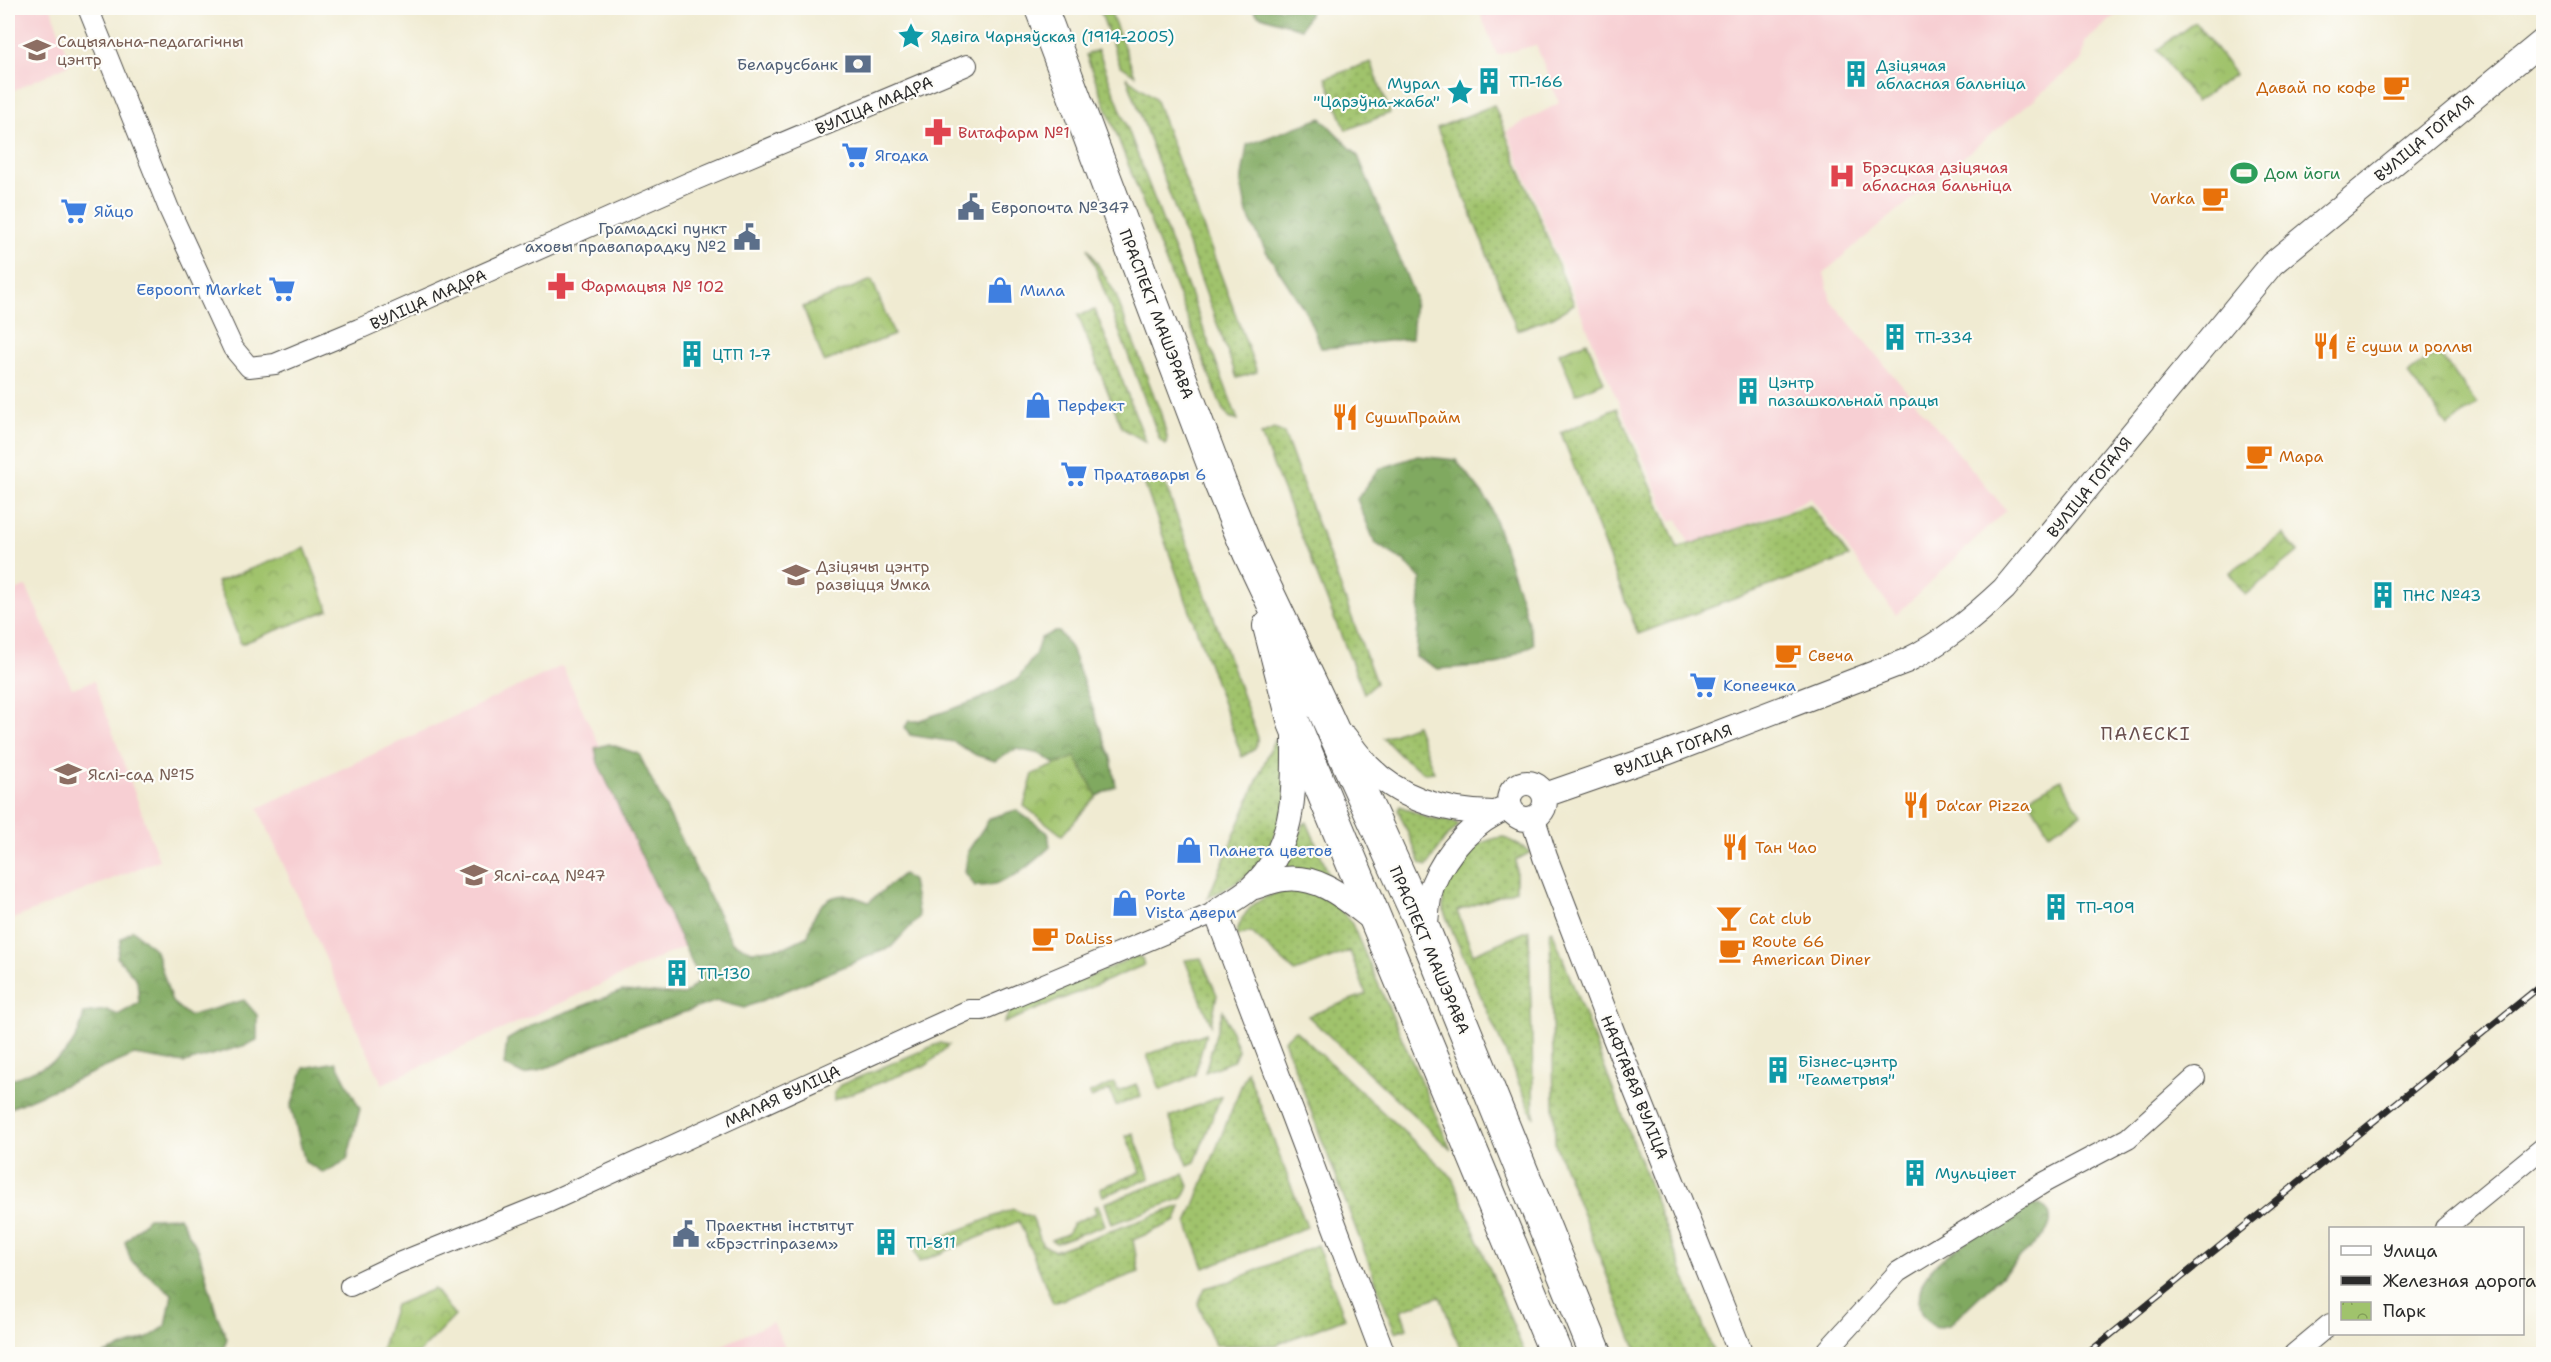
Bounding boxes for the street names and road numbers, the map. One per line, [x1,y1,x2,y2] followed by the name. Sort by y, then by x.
[812,71,936,140] street label: ВУЛІЦА МАДРА
[2370,90,2479,186] street label: ВУЛІЦА ГОГАЛЯ
[1114,226,1199,402] street label: ПРАСПЕКТ МАШЭРАВА
[367,264,490,335] street label: ВУЛІЦА МАДРА
[2042,433,2137,542] street label: ВУЛІЦА ГОГАЛЯ
[1611,719,1735,782] street label: ВУЛІЦА ГОГАЛЯ
[1385,863,1474,1037] street label: ПРАСПЕКТ МАШЭРАВА
[1596,1012,1673,1162] street label: НАФТАВАЯ ВУЛІЦА
[721,1060,844,1133] street label: МАЛАЯ ВУЛІЦА

